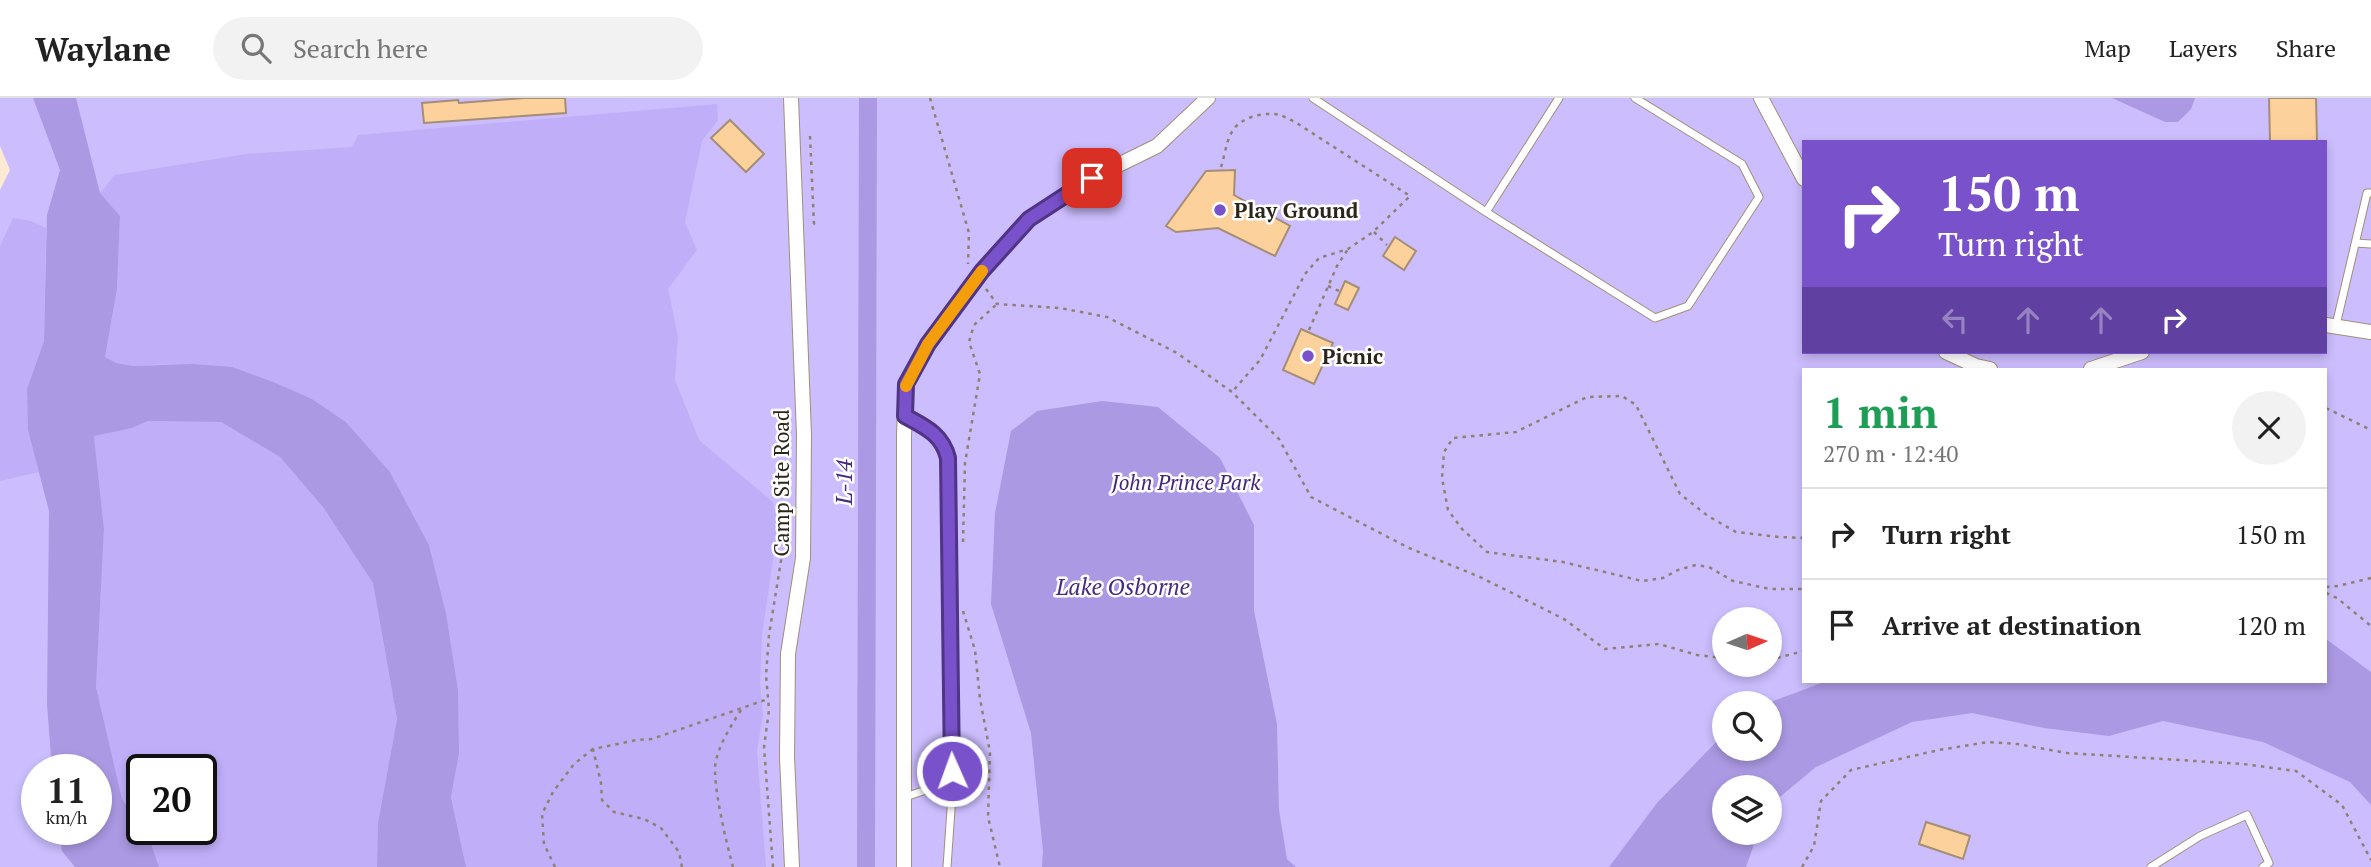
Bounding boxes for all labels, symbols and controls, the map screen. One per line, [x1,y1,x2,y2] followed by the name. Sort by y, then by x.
[213,17,703,80] search box
[35,27,171,70] text: Waylane
[237,29,275,67] icon: search
[293,31,428,65] text: Search here
[2084,32,2131,64] text: Map
[2169,32,2238,64] text: Layers
[2276,32,2336,64] text: Share
[1062,148,1122,208] pin
[1073,159,1111,197] icon: arrive
[1938,160,2080,225] text: 150 m
[1823,168,1914,259] icon: right
[1234,196,1359,224] place label: Play Ground
[1212,202,1228,218] marker: Play Ground
[1938,223,2084,265] text: Turn right
[1936,301,1974,339] icon: left
[2009,301,2047,339] icon: ahead
[2082,301,2120,339] icon: ahead
[2155,301,2193,339] icon: right
[1322,342,1383,370] place label: Picnic
[1300,348,1316,364] marker: Picnic
[1823,384,1938,440] text: 1 min
[2232,391,2306,465] button: close
[767,409,795,557] street label: Camp Site Road
[1823,438,1958,469] text: 270 m · 12:40
[828,459,859,506] water label: L-14
[1111,468,1261,496] park label: John Prince Park
[1823,515,1861,553] icon: right
[1882,517,2011,551] text: Turn right
[2236,517,2306,551] text: 150 m
[1055,571,1190,602] water label: Lake Osborne
[1823,606,1861,644] icon: arrive
[1712,607,1782,677] north arrow
[1712,607,1782,845] map controls
[1882,608,2141,642] text: Arrive at destination
[2236,608,2306,642] text: 120 m
[1712,691,1782,761] button: search
[915,734,989,808] position arrow
[126,754,217,845] speed limit sign: 20
[47,767,86,813] text: 11
[1712,775,1782,845] button: layers
[46,805,87,829] text: km/h

